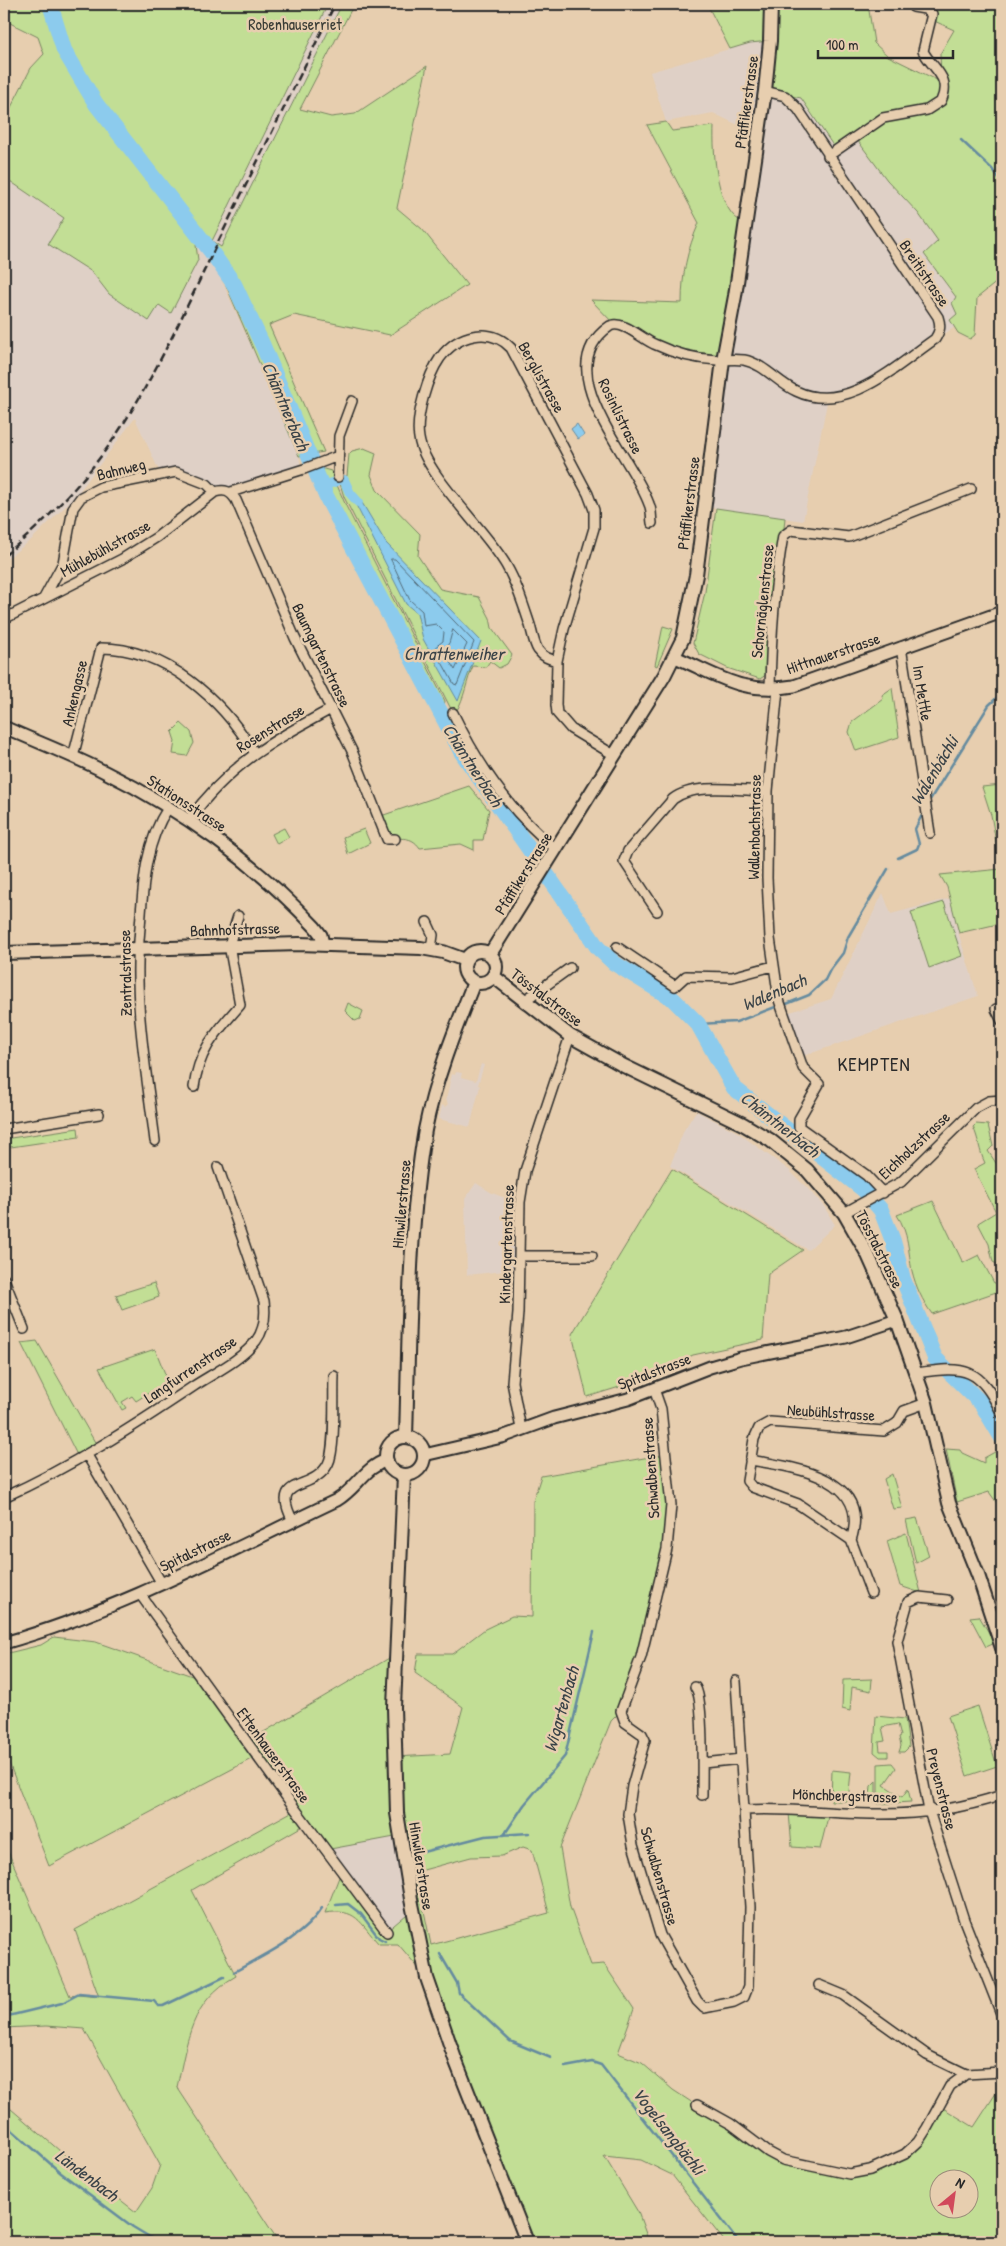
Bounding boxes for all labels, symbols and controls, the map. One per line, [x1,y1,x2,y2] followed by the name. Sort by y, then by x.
[248,13,342,35] park label: Robenhauserriet
[818,28,954,60] scale bar
[826,34,859,55] text: 100 m
[729,53,763,150] street label: Pfäffikerstrasse
[895,235,956,311] street label: Breitistrasse
[513,337,571,417] street label: Berglistrasse
[256,358,316,456] water label: Chämtnerbach
[593,375,649,458] street label: Rosinlistrasse
[94,452,148,486] street label: Bahnweg
[671,455,705,551] street label: Pfäffikerstrasse
[56,514,155,582] street label: Mühlebühlstrasse
[745,542,779,659] street label: Schornäglenstrasse
[287,599,357,711] street label: Baumgartenstrasse
[783,627,883,679] street label: Hittnauerstrasse
[404,641,506,666] water label: Chrattenweiher
[56,657,92,728] street label: Ankengasse
[908,664,938,723] street label: Im Mettle
[232,698,309,758] street label: Rosenstrasse
[437,719,510,812] water label: Chämtnerbach
[904,729,965,809] water label: Walenbächli
[143,769,232,837] street label: Stationsstrasse
[742,774,766,880] street label: Wallenbachstrasse
[489,827,557,919] street label: Pfäffikerstrasse
[190,916,281,942] street label: Bahnhofstrasse
[113,929,137,1017] street label: Zentralstrasse
[506,963,588,1032] street label: Tösstalstrasse
[738,967,811,1017] water label: Walenbach
[837,1051,911,1077] district label: KEMPTEN
[735,1085,826,1164] water label: Chämtnerbach
[873,1106,955,1184] street label: Eichholzstrasse
[386,1158,416,1249] street label: Hinwilerstrasse
[493,1183,519,1304] street label: Kindergartenstrasse
[851,1206,909,1292] street label: Tösstalstrasse
[139,1329,241,1408] street label: Langfurrenstrasse
[614,1347,694,1395] street label: Spitalstrasse
[786,1398,876,1426] street label: Neubühlstrasse
[635,1416,665,1519] street label: Schwalbenstrasse
[156,1523,235,1577] street label: Spitalstrasse
[537,1662,585,1755] water label: Wigartenbach
[232,1703,316,1808] street label: Ettenhauserstrasse
[921,1746,963,1833] street label: Preyenstrasse
[792,1782,899,1808] street label: Mönchbergstrasse
[404,1820,440,1912] street label: Hinwilerstrasse
[635,1824,685,1928] street label: Schwalbenstrasse
[627,2082,712,2182] water label: Vogelsangbächli
[50,2143,125,2208] water label: Ländenbach
[928,2168,978,2218] north arrow
[953,2172,969,2193] text: N

